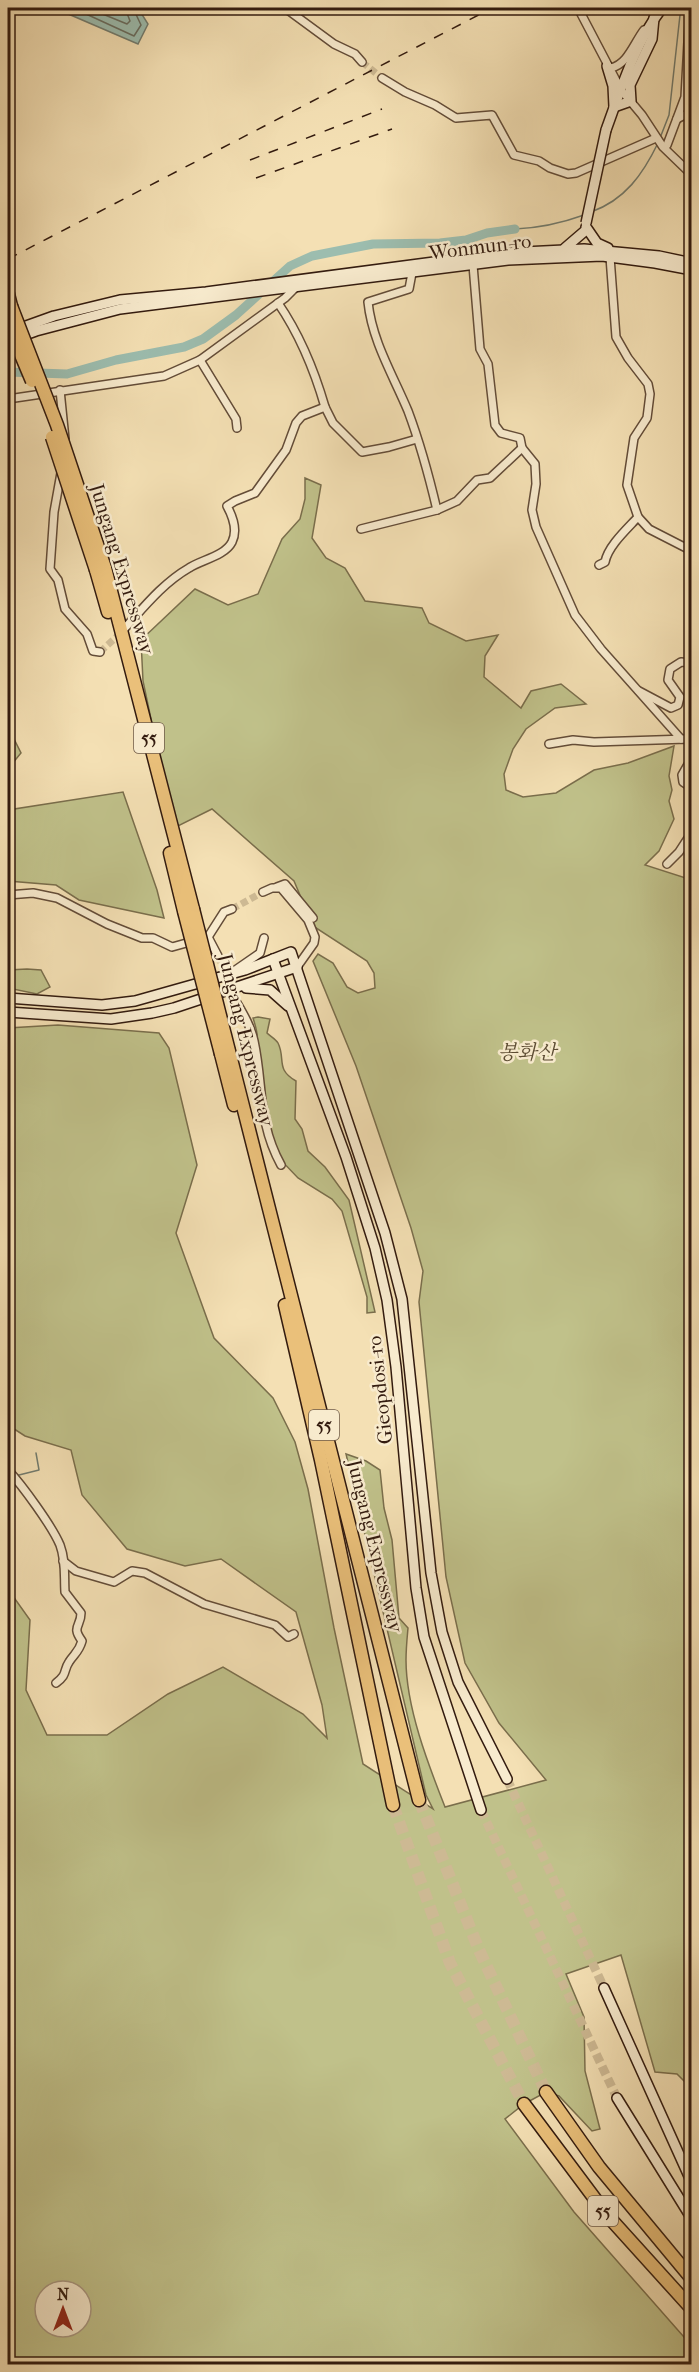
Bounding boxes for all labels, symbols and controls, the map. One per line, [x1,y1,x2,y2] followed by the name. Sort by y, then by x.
[426,229,533,265] street label: Wonmun-ro
[85,479,159,658] street label: Jungang Expressway
[134,723,164,753] road number: 55
[213,949,279,1130] street label: Jungang Expressway
[498,1041,559,1064] park label: 봉화산
[363,1335,397,1445] street label: Gieopdosi-ro
[309,1410,339,1440] road number: 55
[342,1455,408,1636] street label: Jungang Expressway
[588,2196,618,2226] road number: 55
[33,2279,93,2339] north arrow
[57,2285,70,2304] text: N

